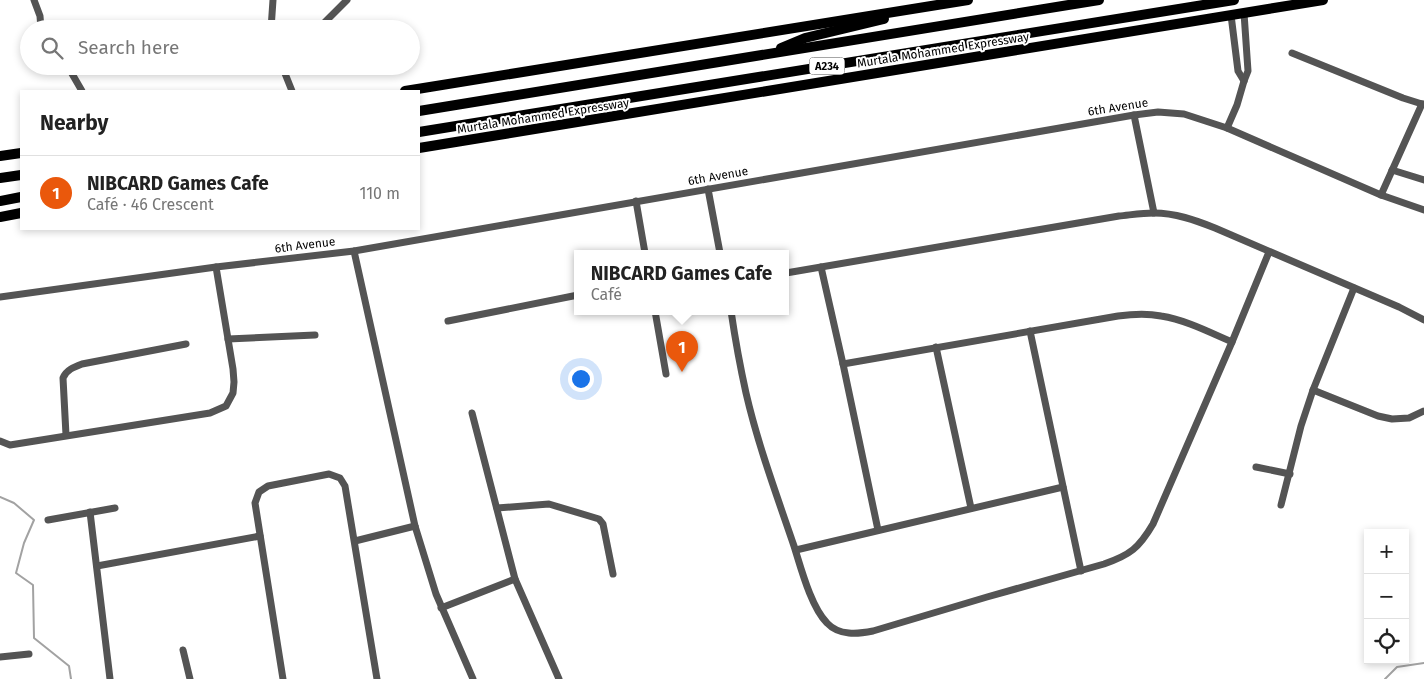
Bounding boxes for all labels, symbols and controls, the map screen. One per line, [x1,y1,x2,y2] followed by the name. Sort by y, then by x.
[20,20,420,75] search box
[856,29,1030,71] street label: Murtala Mohammed Expressway
[38,34,66,62] icon: search
[78,36,179,59] text: Search here
[810,58,844,74] road number: A234
[456,95,630,137] street label: Murtala Mohammed Expressway
[1087,95,1149,119] street label: 6th Avenue
[40,110,108,136] text: Nearby
[687,164,749,188] street label: 6th Avenue
[87,172,269,195] text: NIBCARD Games Cafe
[52,184,60,203] text: 1
[359,184,400,203] text: 110 m
[87,195,214,214] text: Café · 46 Crescent
[274,234,336,256] street label: 6th Avenue
[574,250,789,315] popup
[591,262,772,285] text: NIBCARD Games Cafe
[591,285,622,304] text: Café
[666,331,698,372] pin: 1
[568,366,594,392] your location
[1364,529,1409,664] map controls
[1364,529,1409,574] button: +
[1364,574,1409,619] button: −
[1364,619,1409,664] button: locate

